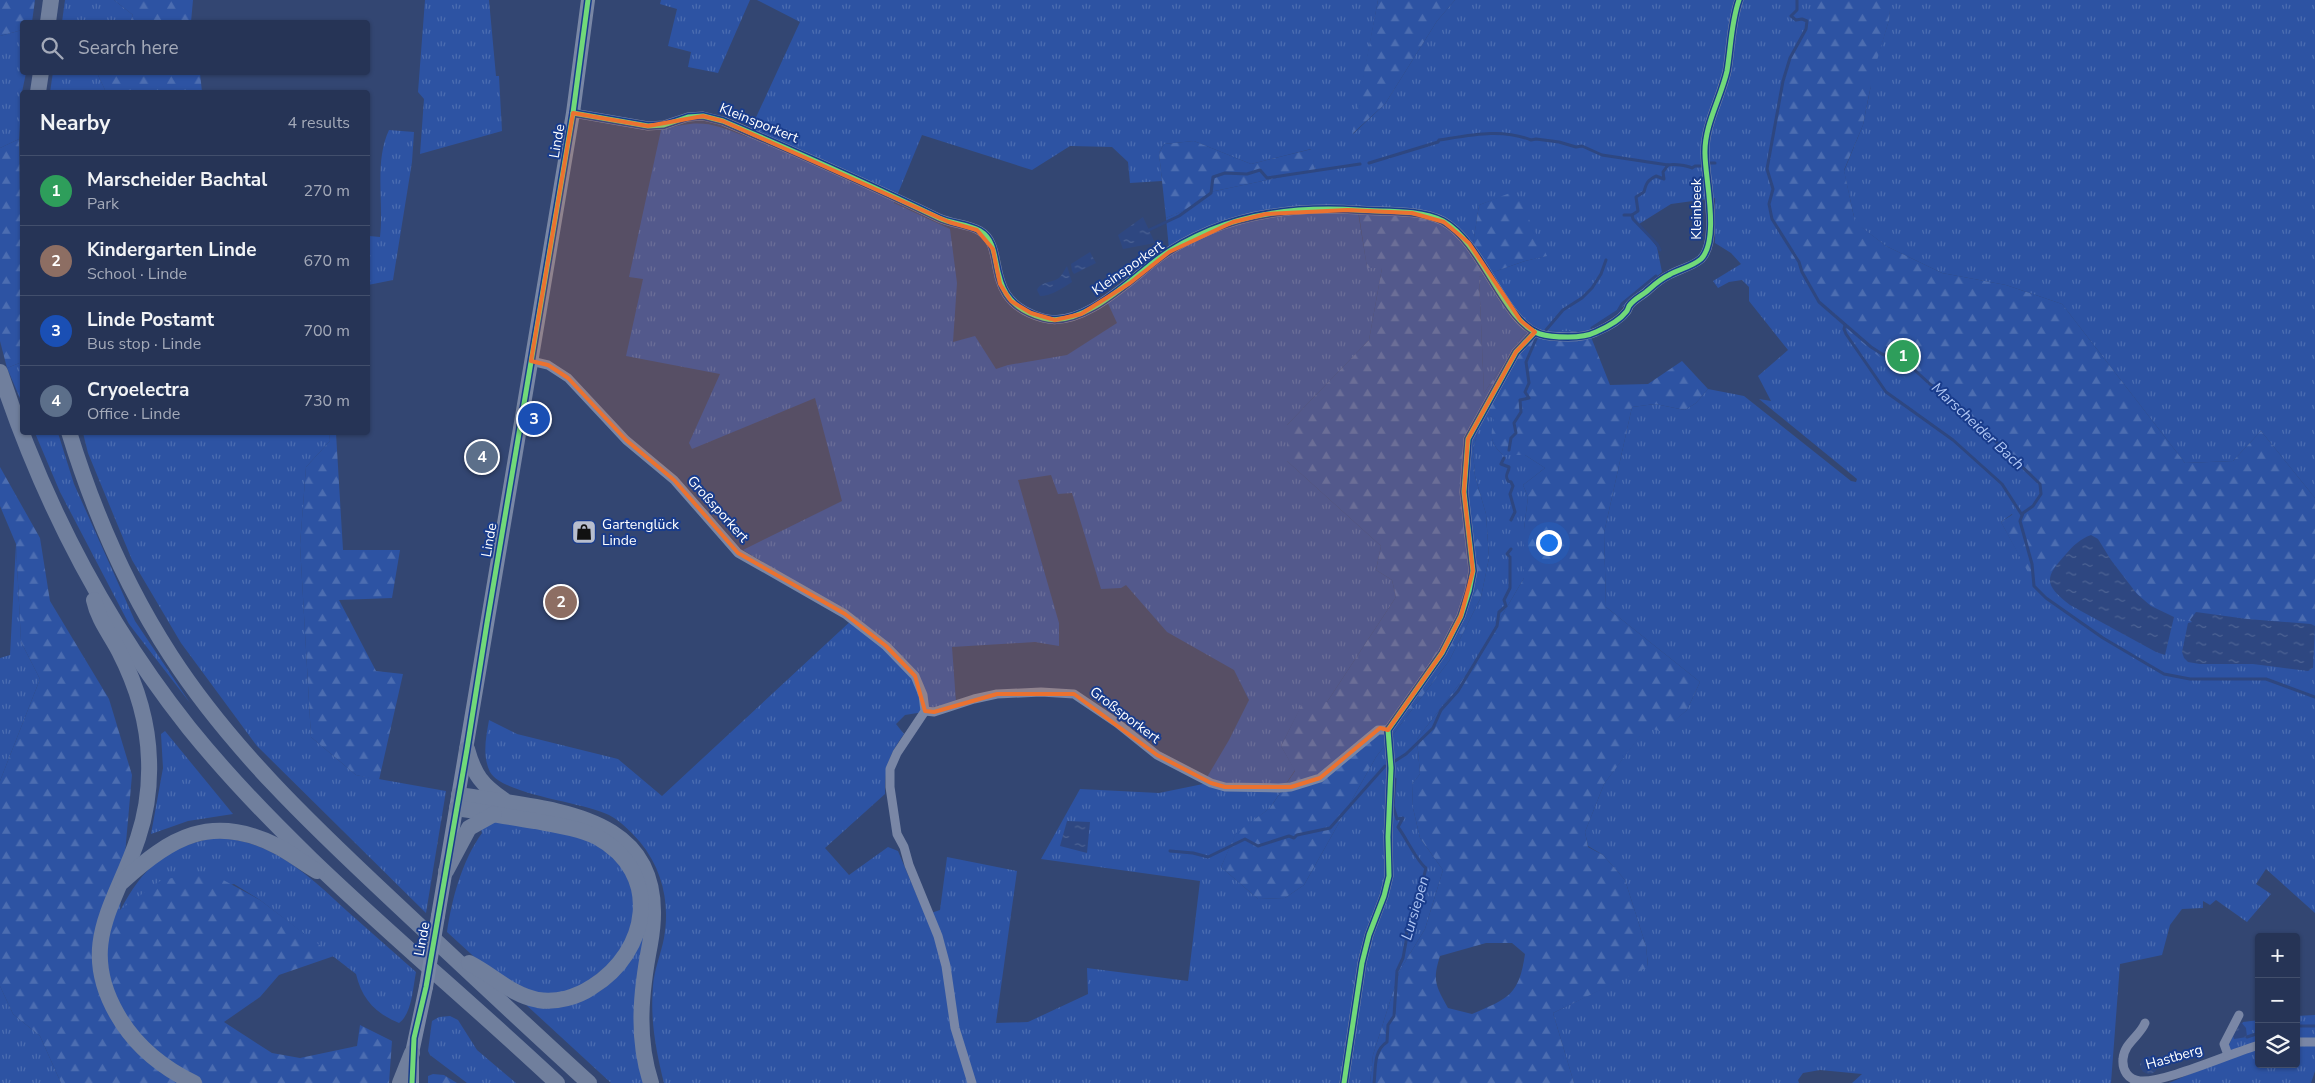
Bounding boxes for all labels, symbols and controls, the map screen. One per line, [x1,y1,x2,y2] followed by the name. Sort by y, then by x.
[20,20,370,75] search box
[38,34,66,62] icon: search
[78,35,179,61] text: Search here
[717,99,801,148] street label: Kleinsporkert
[40,109,110,137] text: Nearby
[288,112,350,134] text: 4 results
[545,122,569,160] street label: Linde
[87,167,267,193] text: Marscheider Bachtal
[1687,177,1706,240] street label: Kleinbeek
[51,180,61,202] text: 1
[303,180,350,202] text: 270 m
[87,193,119,215] text: Park
[1088,236,1168,300] street label: Kleinsporkert
[87,237,257,263] text: Kindergarten Linde
[51,250,61,272] text: 2
[303,250,350,272] text: 670 m
[87,263,187,285] text: School · Linde
[87,307,214,333] text: Linde Postamt
[51,320,61,342] text: 3
[303,320,350,342] text: 700 m
[87,333,201,355] text: Bus stop · Linde
[1887,337,1919,375] pin: 1
[87,377,189,403] text: Cryoelectra
[1927,378,2029,474] water label: Marscheider Bach
[51,390,61,412] text: 4
[303,390,350,412] text: 730 m
[518,400,550,438] pin: 3
[87,403,180,425] text: Office · Linde
[466,438,498,476] pin: 4
[683,472,753,547] street label: Großsporkert
[602,515,680,550] place label: Gartenglück Linde
[571,519,597,545] shop icon: Gartenglück Linde
[477,521,501,559] street label: Linde
[1536,530,1562,556] your location
[545,583,577,621] pin: 2
[1086,682,1164,748] street label: Großsporkert
[1396,874,1434,942] water label: Lursiepen
[409,920,435,958] street label: Linde
[2255,933,2300,1068] map controls
[2255,933,2300,978] button: +
[2255,978,2300,1023] button: −
[2255,1023,2300,1068] button: layers
[2143,1040,2205,1074] street label: Hastberg

